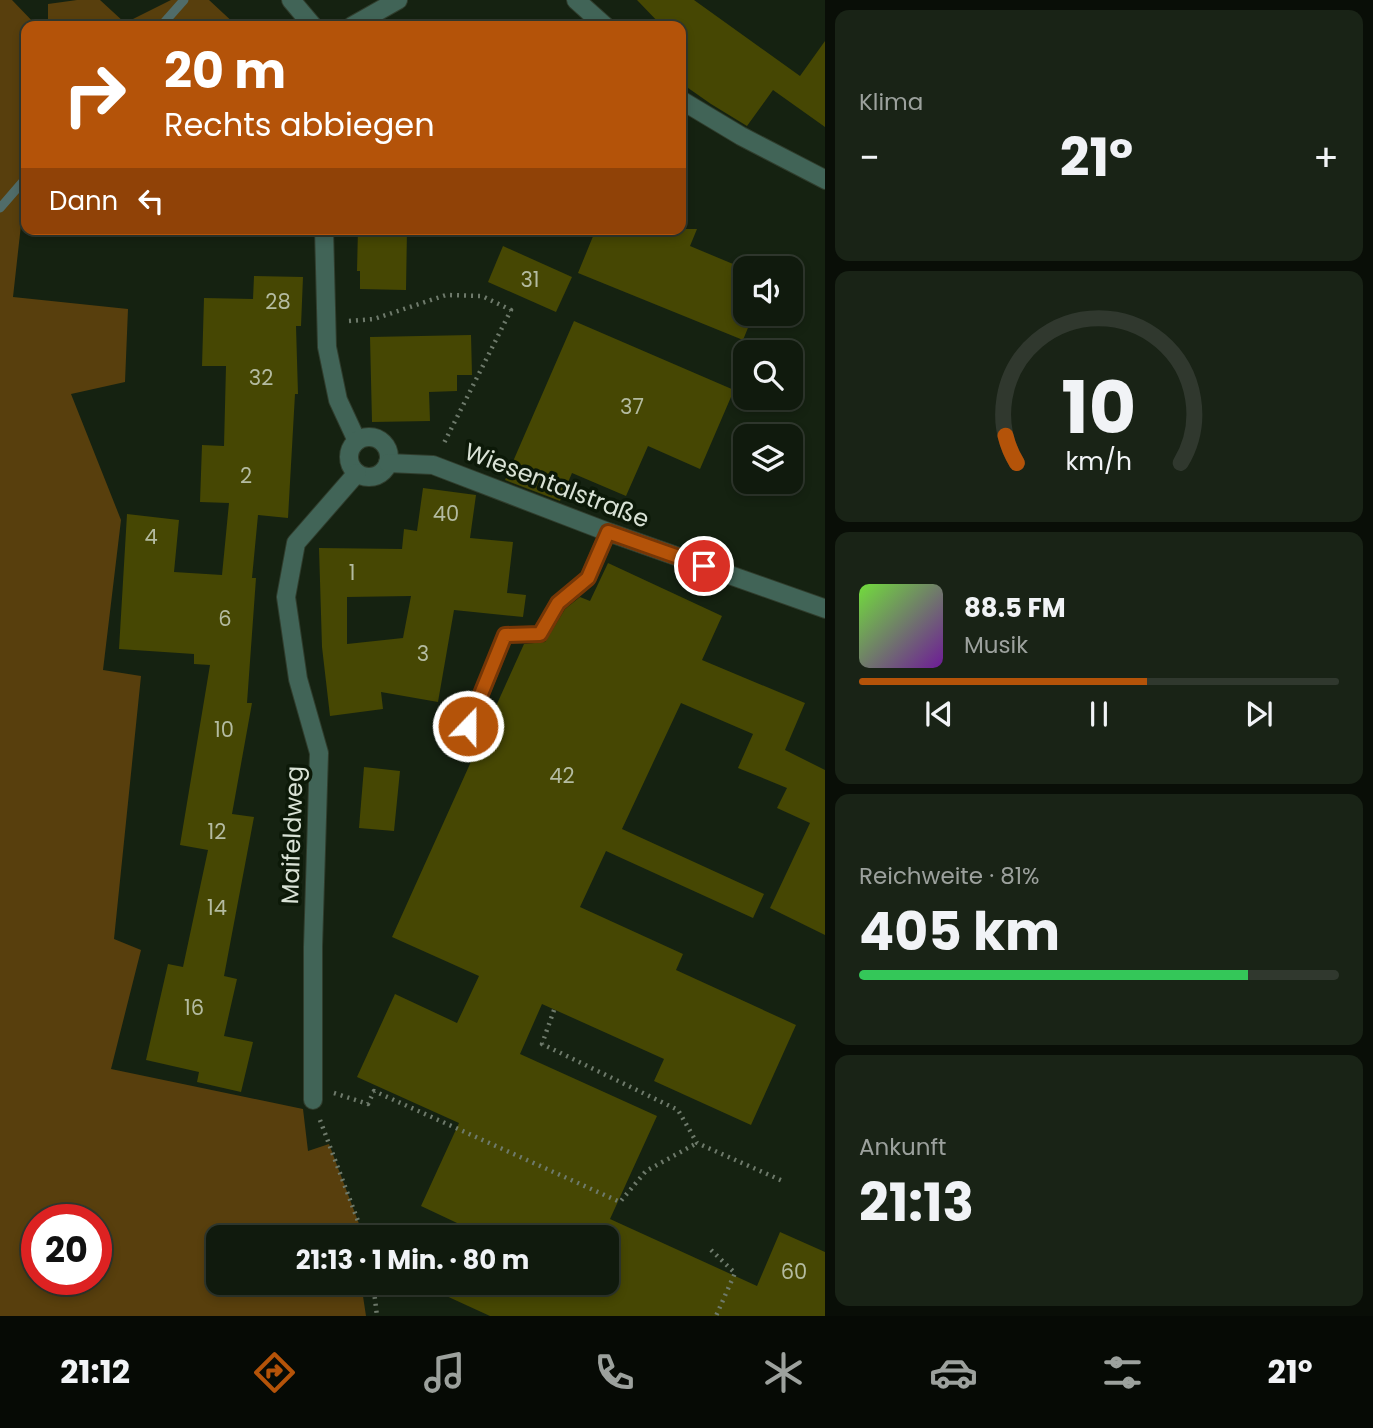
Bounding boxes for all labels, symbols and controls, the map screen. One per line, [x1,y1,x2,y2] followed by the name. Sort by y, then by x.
[164,37,286,105] text: 20 m
[49,49,140,140] icon: right
[859,86,923,118] text: Klima
[164,102,435,147] text: Rechts abbiegen
[1060,121,1133,194] text: 21°
[859,131,880,184] text: −
[1313,131,1339,184] text: +
[132,182,170,220] icon: left
[49,183,118,219] text: Dann
[733,256,803,494] map controls
[733,256,803,326] button: sound
[520,265,540,294] house number: 31
[265,287,291,316] house number: 28
[733,340,803,410] button: search
[1062,357,1136,458] text: 10
[249,363,273,392] house number: 32
[620,392,644,421] house number: 37
[733,424,803,494] button: layers
[460,435,654,535] street label: Wiesentalstraße
[1066,444,1132,479] text: km/h
[240,461,252,490] house number: 2
[433,499,459,528] house number: 40
[144,522,158,551] house number: 4
[674,536,734,596] pin
[685,547,723,585] icon: arrive
[349,558,355,587] house number: 1
[964,590,1066,626] text: 88.5 FM
[218,604,232,633] house number: 6
[964,629,1028,661] text: Musik
[417,639,429,668] house number: 3
[431,689,505,763] position arrow
[920,695,958,733] icon: previous
[1080,695,1118,733] icon: pause
[1240,695,1278,733] icon: next
[214,715,234,744] house number: 10
[549,761,575,790] house number: 42
[273,765,311,905] street label: Maifeldweg
[208,817,226,846] house number: 12
[859,860,1039,892] text: Reichweite · 81%
[207,893,227,922] house number: 14
[859,895,1060,968] text: 405 km
[184,993,204,1022] house number: 16
[859,1131,946,1163] text: Ankunft
[859,1166,974,1239] text: 21:13
[21,1204,112,1295] speed limit sign: 20
[296,1242,529,1278] text: 21:13 · 1 Min. · 80 m
[781,1257,807,1286] house number: 60
[250,1348,299,1397] icon: directions
[420,1348,469,1397] icon: music
[590,1348,639,1397] icon: phone
[759,1348,808,1397] icon: climate
[929,1348,978,1397] icon: car
[1098,1348,1147,1397] icon: filters
[60,1349,130,1394] text: 21:12
[1268,1349,1313,1394] text: 21°

